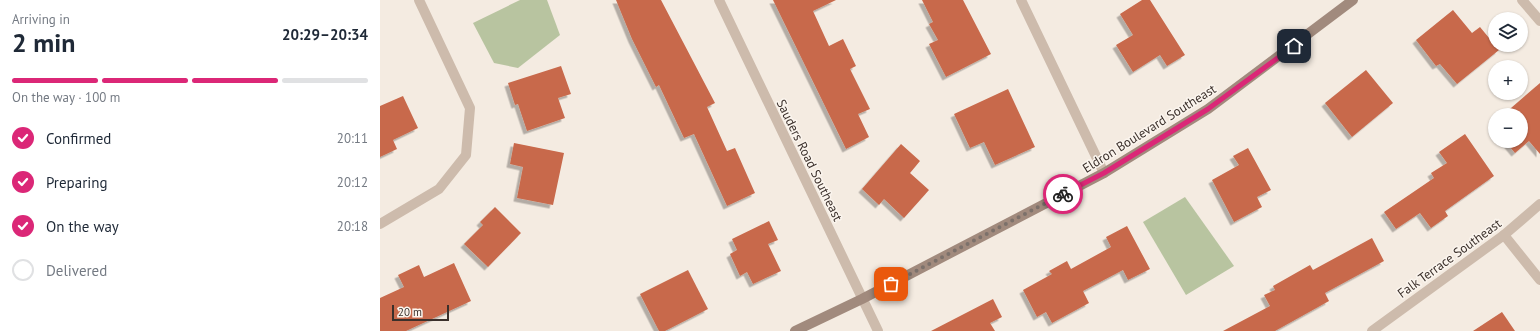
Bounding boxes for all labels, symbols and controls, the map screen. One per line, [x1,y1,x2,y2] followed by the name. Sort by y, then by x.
[12,11,70,28] text: Arriving in
[1488,12,1528,148] map controls
[1488,12,1528,52] button: layers
[282,25,368,44] text: 20:29–20:34
[12,26,75,59] text: 2 min
[1277,29,1311,63] pin
[1283,35,1305,57] icon: home
[1488,60,1528,100] button: +
[1079,80,1220,177] street label: Eldron Boulevard Southeast
[12,89,120,106] text: On the way · 100 m
[773,96,847,225] street label: Sauders Road Southeast
[1488,108,1528,148] button: −
[12,127,34,149] icon: check
[46,129,111,148] text: Confirmed
[337,130,368,147] text: 20:11
[12,171,34,193] icon: check
[46,173,108,192] text: Preparing
[337,174,368,191] text: 20:12
[1043,174,1083,214] courier
[1052,183,1074,205] icon: bike
[12,215,34,237] icon: check
[1394,215,1505,302] street label: Falk Terrace Southeast
[46,217,119,236] text: On the way
[337,218,368,235] text: 20:18
[46,261,107,280] text: Delivered
[874,267,908,301] pin
[880,273,902,295] icon: bag
[392,303,449,322] scale bar
[398,305,422,319] text: 20 m

